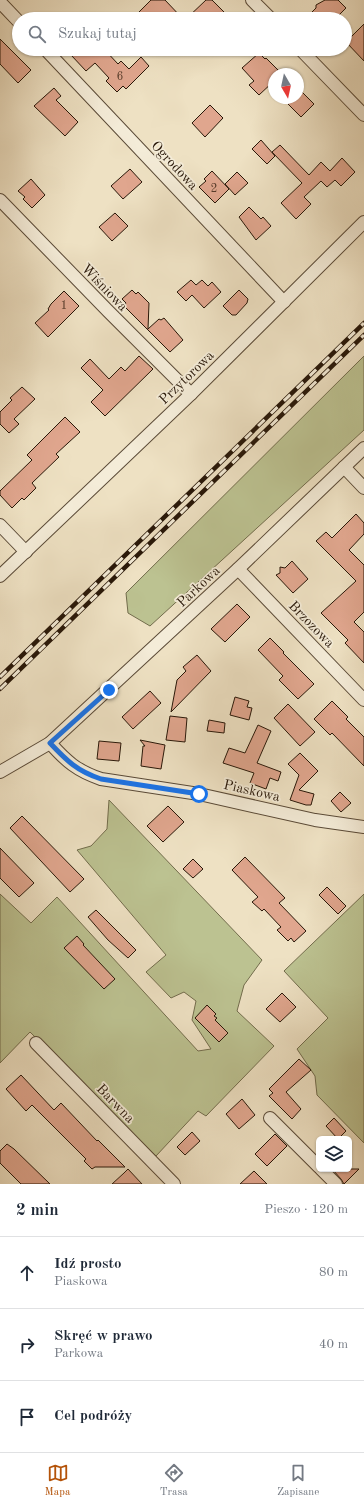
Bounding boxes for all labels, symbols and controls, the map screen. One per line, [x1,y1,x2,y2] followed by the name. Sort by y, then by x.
[12,12,352,56] search box
[26,23,48,45] icon: search
[58,27,137,42] text: Szukaj tutaj
[268,68,304,104] north arrow
[117,71,124,83] house number: 6
[148,138,200,193] street label: Ogrodowa
[211,183,217,195] house number: 2
[79,261,130,314] street label: Wiśniowa
[61,300,67,312] house number: 1
[156,348,217,407] street label: Przytorowa
[175,564,223,610] street label: Parkowa
[286,599,337,651] street label: Brzozowa
[100,681,118,699] route end
[222,778,282,804] street label: Piaskowa
[190,785,208,803] route start
[94,1082,137,1126] street label: Barwna
[316,1136,352,1172] map controls
[316,1136,352,1172] button: layers
[16,1202,59,1219] text: 2 min
[264,1203,348,1216] text: Pieszo · 120 m
[54,1257,121,1272] text: Idź prosto
[16,1262,38,1284] icon: ahead
[319,1266,348,1279] text: 80 m
[54,1275,108,1288] text: Piaskowa
[54,1329,153,1344] text: Skręć w prawo
[16,1334,38,1356] icon: right
[319,1338,348,1351] text: 40 m
[54,1347,103,1360] text: Parkowa
[16,1406,38,1428] icon: arrive
[54,1409,132,1424] text: Cel podróży
[45,1462,70,1500] tab: Mapa
[160,1462,188,1500] tab: Trasa
[277,1462,319,1500] tab: Zapisane

